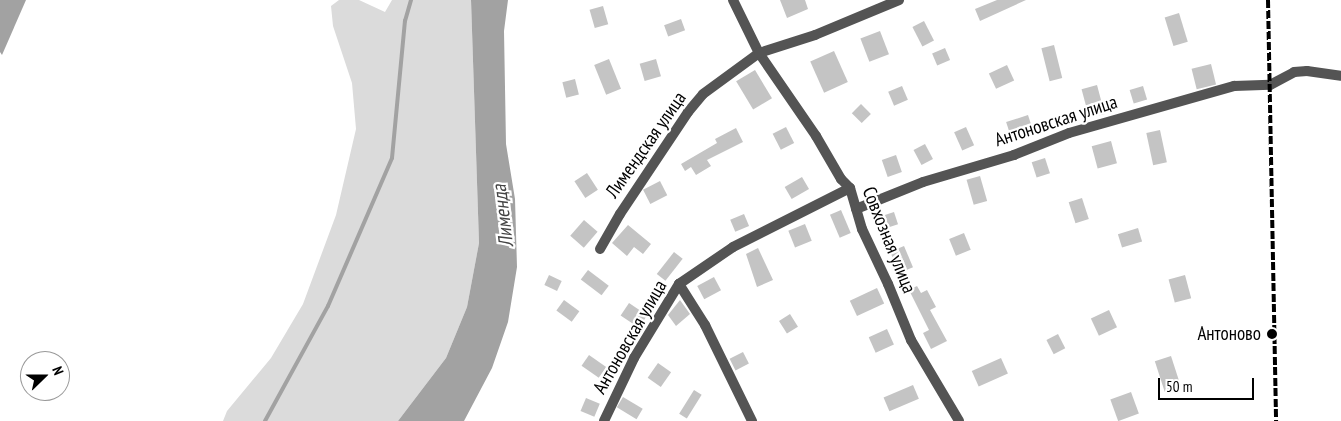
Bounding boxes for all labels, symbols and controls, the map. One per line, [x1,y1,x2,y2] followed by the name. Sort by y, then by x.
[601,88,691,202] street label: Лимендская улица
[992,90,1120,152] street label: Антоновская улица
[487,183,519,249] water label: Лименда
[857,184,921,296] street label: Совхозная улица
[588,276,672,398] street label: Антоновская улица
[1197,323,1261,345] place label: Антоново
[1265,327,1279,341] marker: Антоново
[20,351,70,401] north arrow
[48,364,68,378] text: N
[1161,368,1257,400] scale bar
[1166,377,1192,396] text: 50 m

